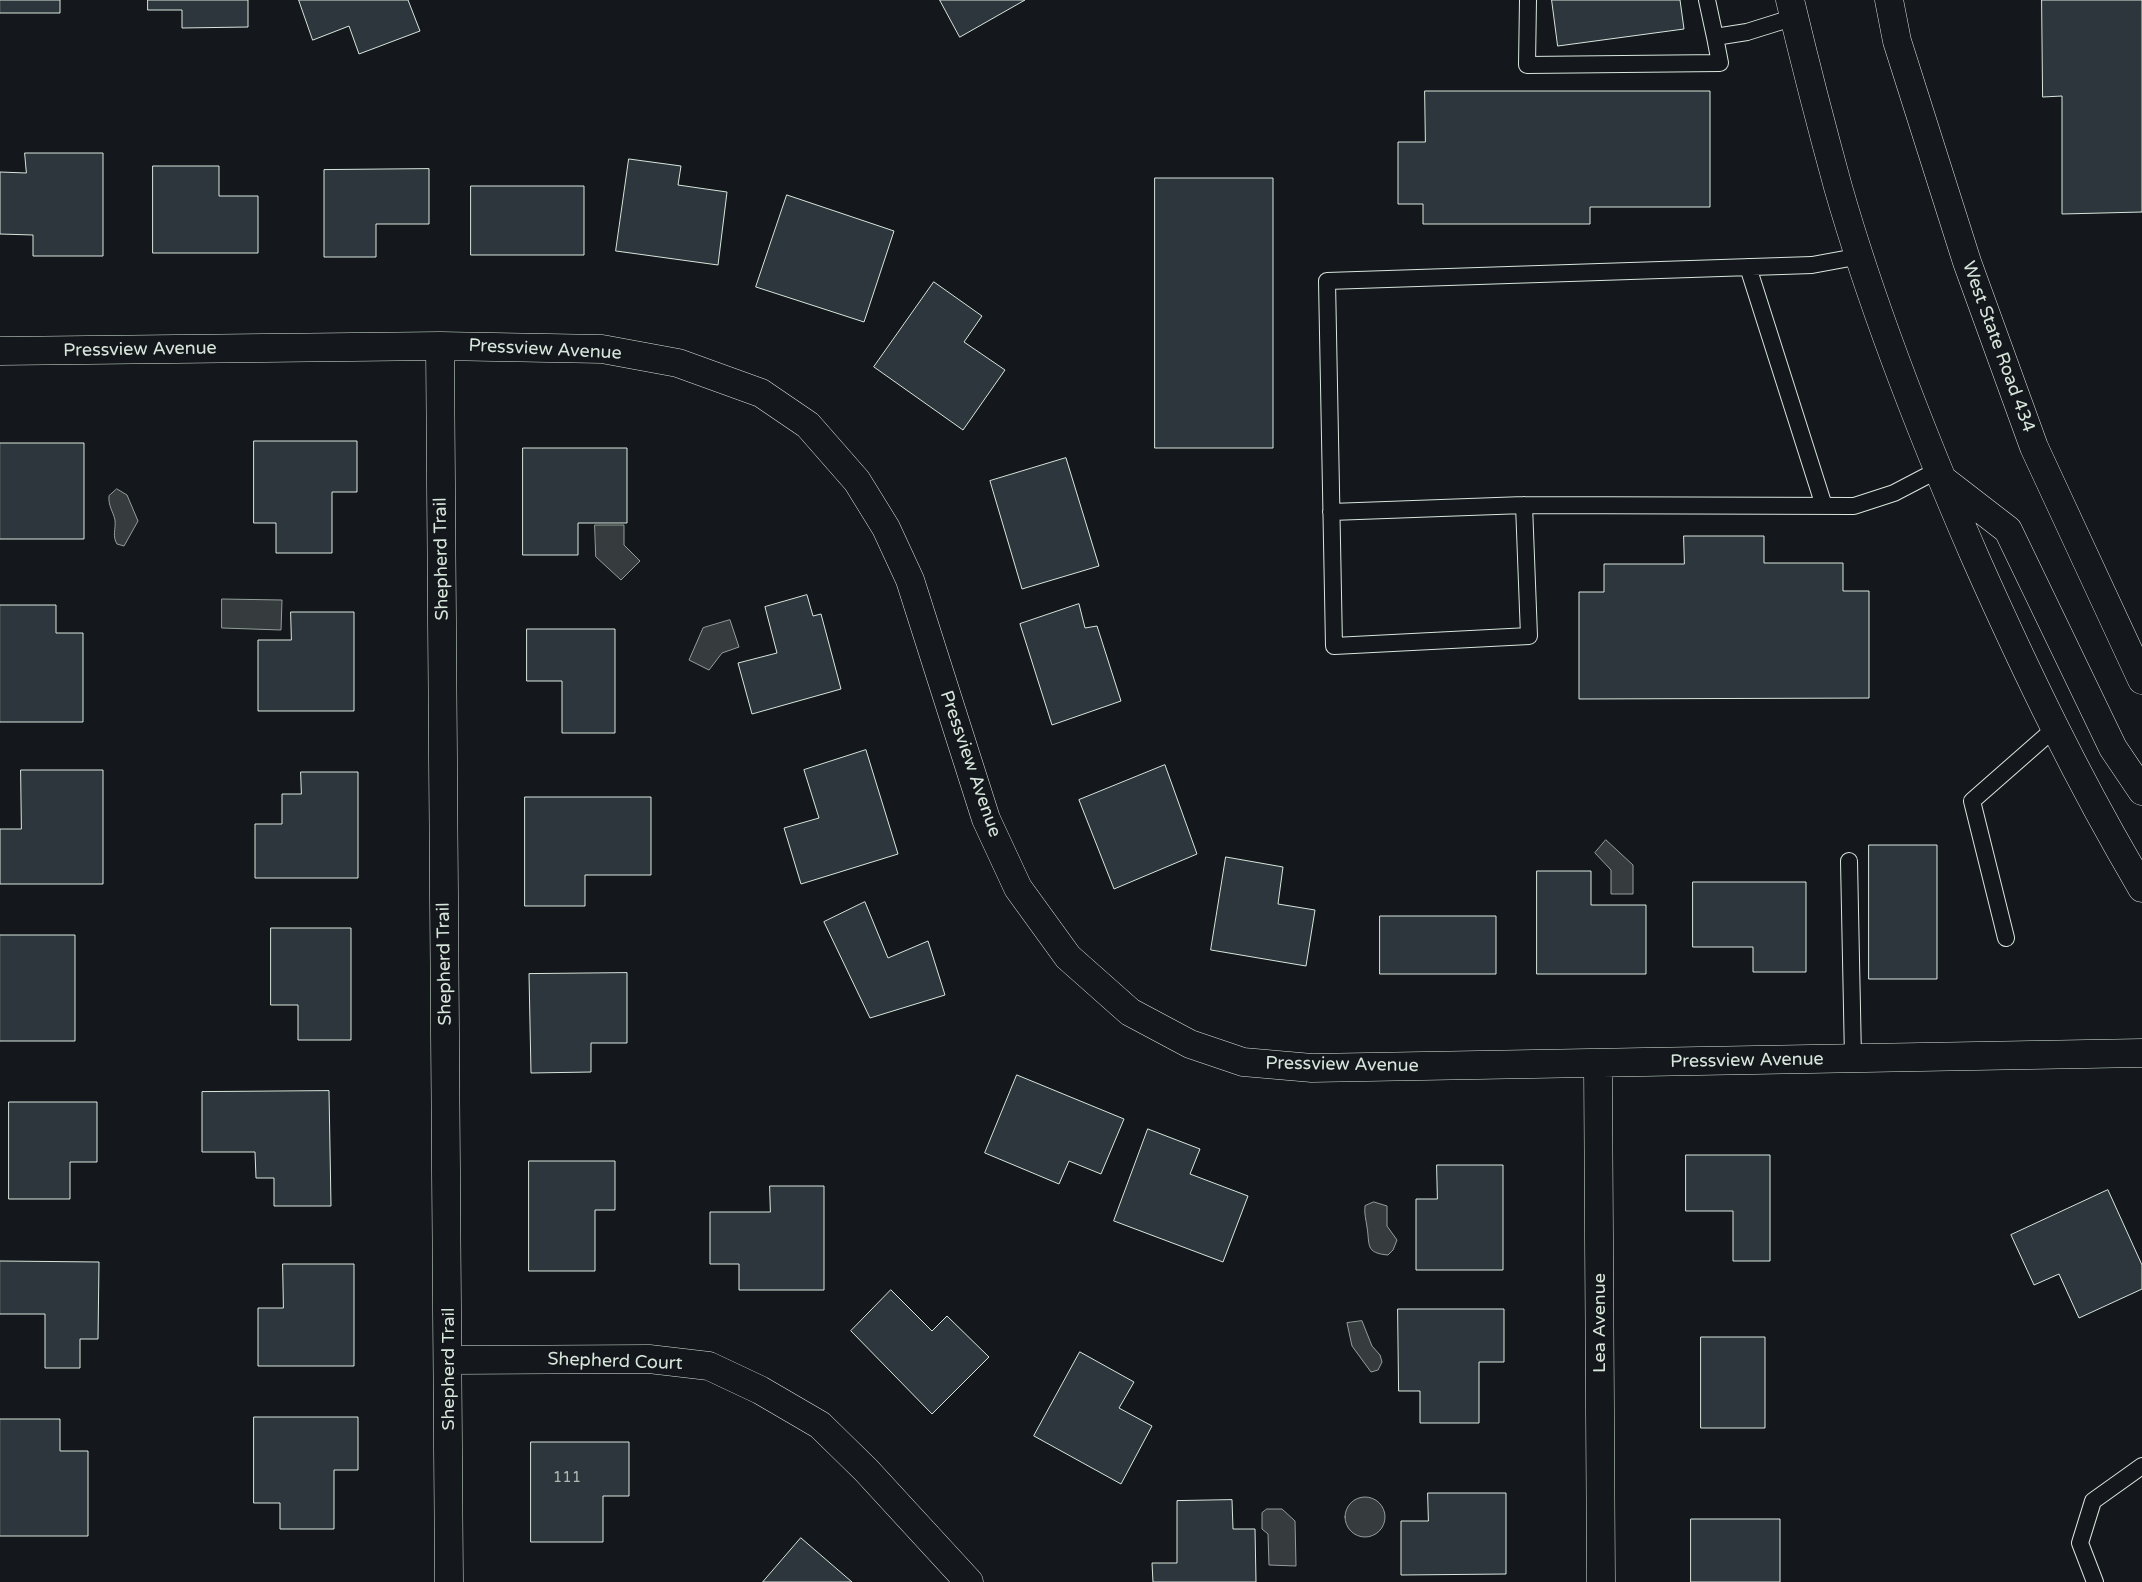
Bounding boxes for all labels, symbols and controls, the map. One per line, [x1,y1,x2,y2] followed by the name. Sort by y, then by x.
[1957,258,2039,436] street label: West State Road 434
[468,335,622,365] street label: Pressview Avenue
[63,338,217,362] street label: Pressview Avenue
[430,497,454,621] street label: Shepherd Trail
[935,688,1005,840] street label: Pressview Avenue
[433,902,457,1026] street label: Shepherd Trail
[1670,1049,1824,1073] street label: Pressview Avenue
[1265,1053,1419,1077] street label: Pressview Avenue
[1589,1273,1611,1373] street label: Lea Avenue
[438,1307,460,1431] street label: Shepherd Trail
[547,1349,683,1375] street label: Shepherd Court
[553,1469,581,1487] house number: 111

